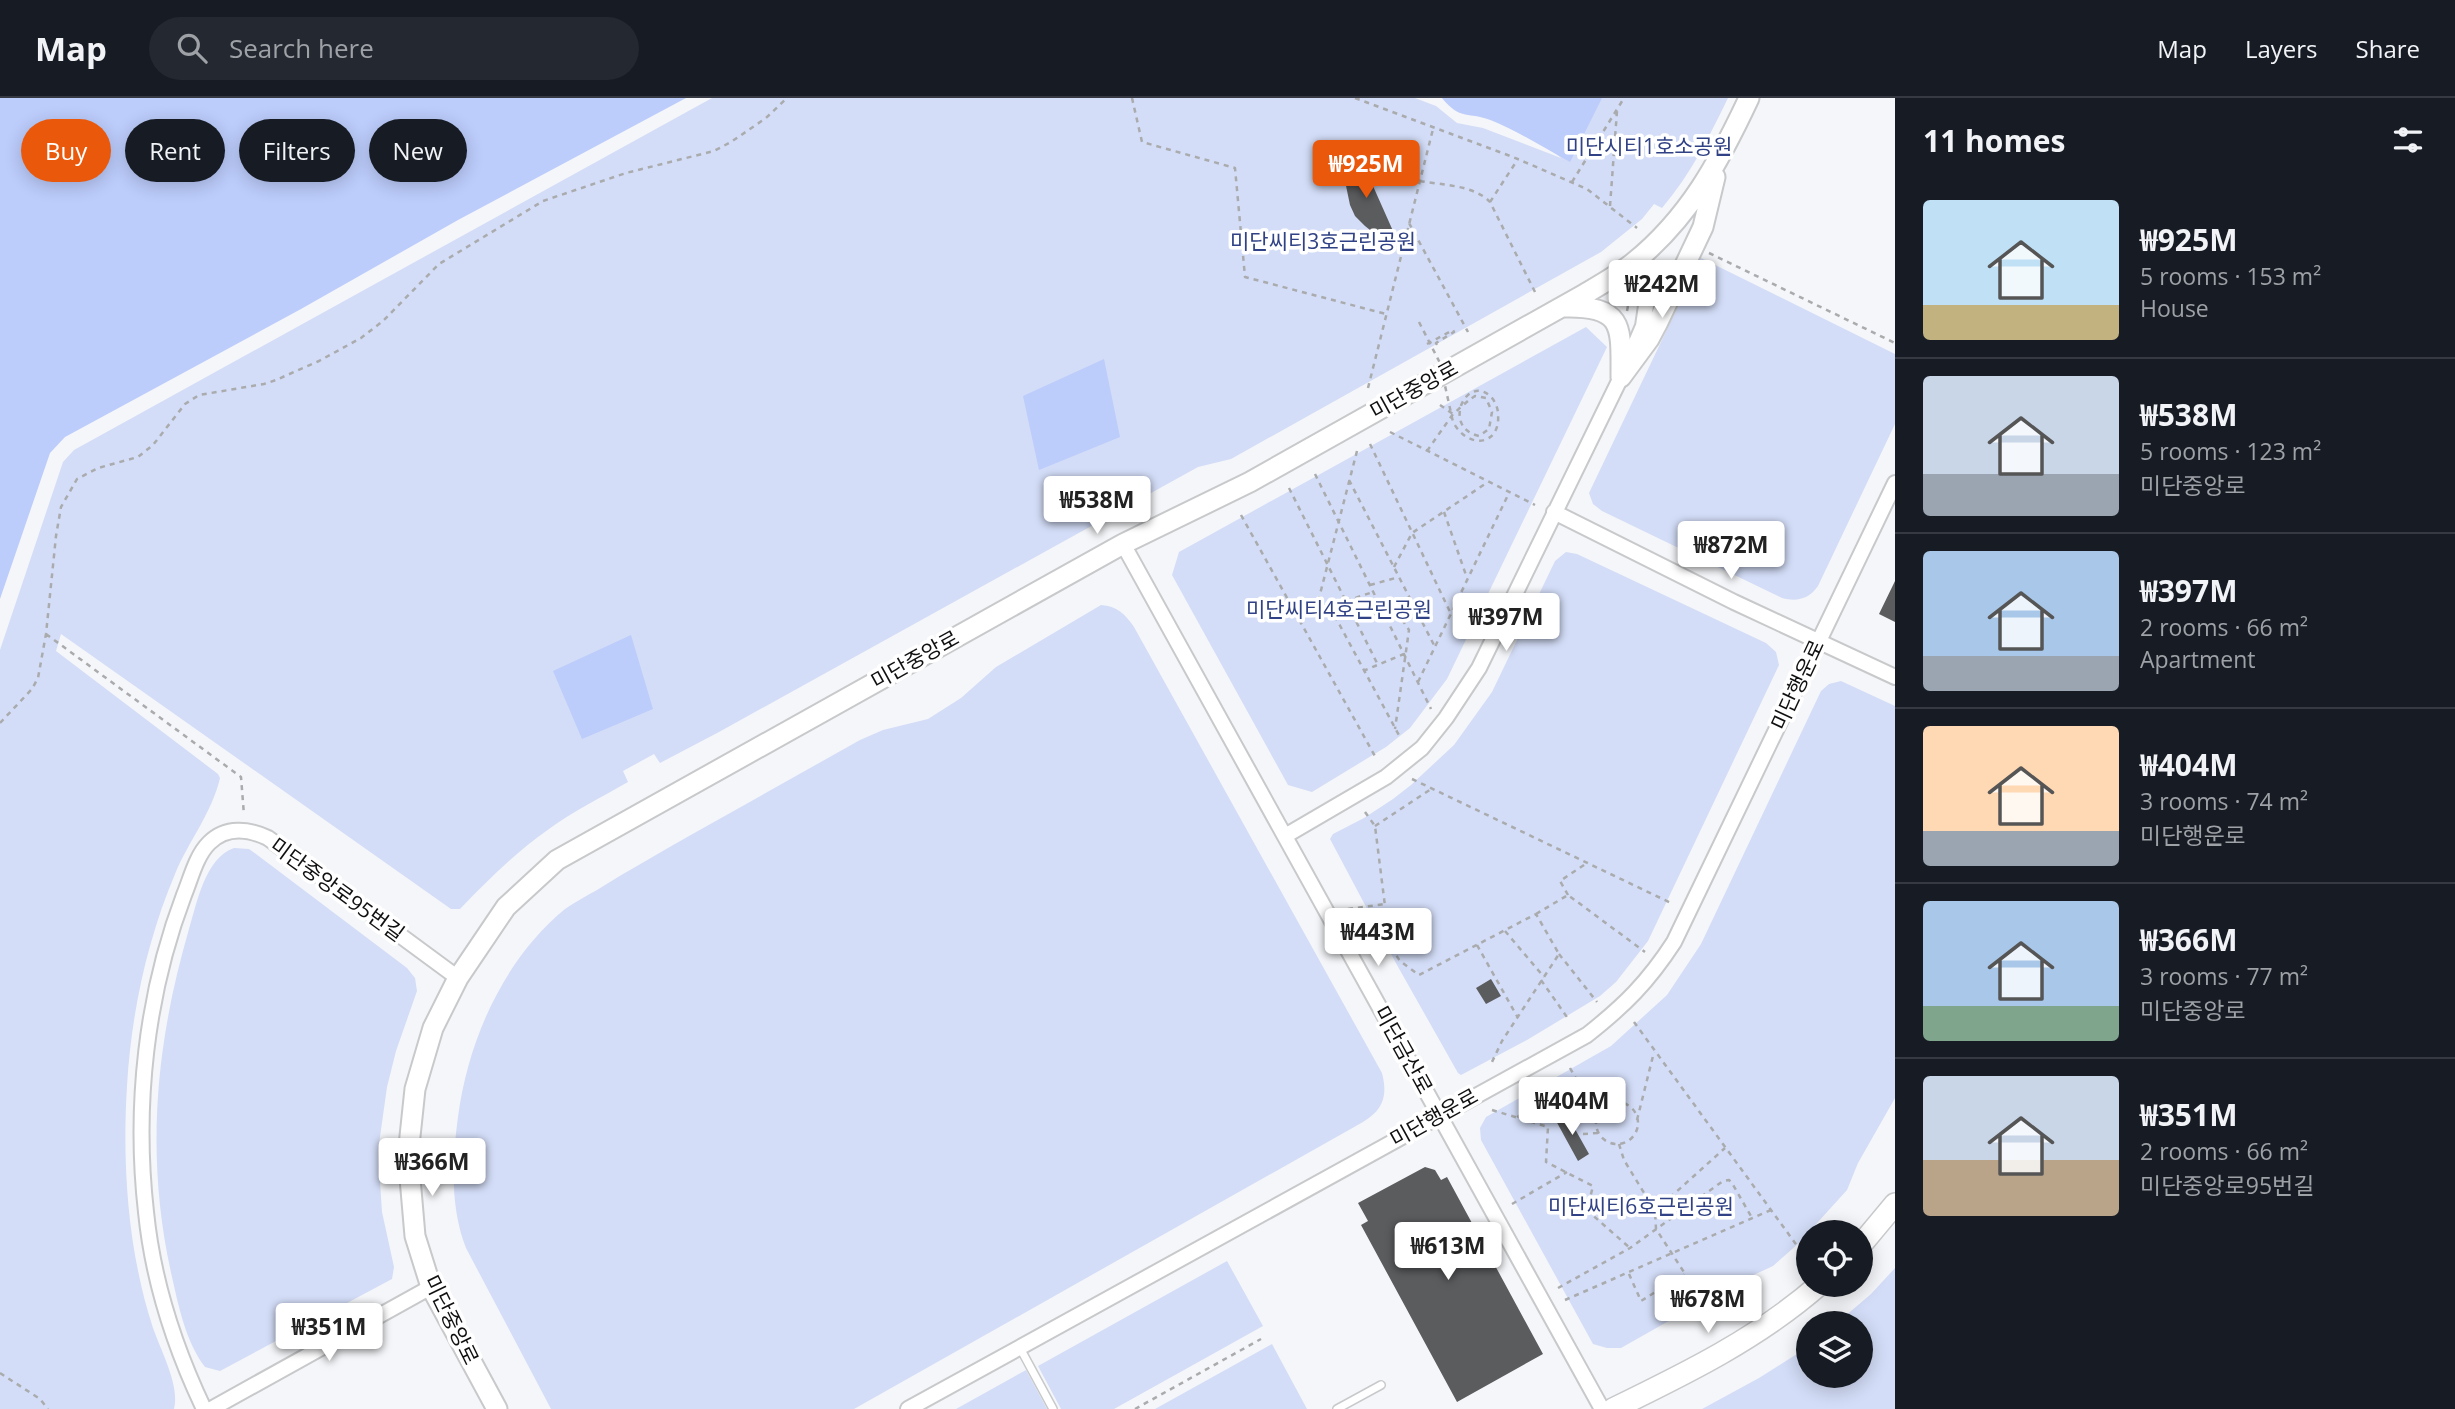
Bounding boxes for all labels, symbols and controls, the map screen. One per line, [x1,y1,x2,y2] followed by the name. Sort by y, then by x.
[149,17,639,80] search box
[35,26,107,71] text: Map
[173,29,211,67] icon: search
[229,30,374,66] text: Search here
[2157,32,2207,65] text: Map
[2245,32,2318,65] text: Layers
[2356,32,2420,65] text: Share
[21,119,111,182] chip: Buy
[125,119,225,182] chip: Rent
[239,119,355,182] chip: Filters
[369,119,467,182] chip: New
[1923,120,2066,161] text: 11 homes
[2389,121,2427,159] icon: filters
[1566,132,1732,160] park label: 미단시티1호소공원
[1317,140,1415,200] pin: ₩925M
[1329,147,1403,179] text: ₩925M
[2140,219,2237,260] text: ₩925M
[1230,227,1416,255] park label: 미단씨티3호근린공원
[1979,228,2063,312] icon: home
[1613,260,1711,320] pin: ₩242M
[2140,260,2321,292] text: 5 rooms · 153 m²
[1625,267,1699,299] text: ₩242M
[2140,292,2209,324] text: House
[1364,353,1463,425] street label: 미단중앙로
[2140,394,2237,435] text: ₩538M
[1979,404,2063,488] icon: home
[2140,435,2321,467] text: 5 rooms · 123 m²
[2140,469,2246,501] text: 미단중앙로
[1048,476,1146,536] pin: ₩538M
[1060,483,1134,515] text: ₩538M
[1682,522,1780,581] pin: ₩872M
[1694,528,1768,560] text: ₩872M
[2140,570,2237,611] text: ₩397M
[1979,579,2063,663] icon: home
[1457,594,1555,653] pin: ₩397M
[1246,595,1432,623] park label: 미단씨티4호근린공원
[1469,600,1543,632] text: ₩397M
[2140,611,2308,643] text: 2 rooms · 66 m²
[865,623,964,695] street label: 미단중앙로
[1764,635,1830,734] street label: 미단행운로
[2140,643,2256,675] text: Apartment
[2140,744,2237,785] text: ₩404M
[1979,754,2063,838] icon: home
[2140,785,2308,817] text: 3 rooms · 74 m²
[2140,819,2246,851] text: 미단행운로
[265,831,410,947] street label: 미단중앙로95번길
[1329,908,1427,968] pin: ₩443M
[1341,915,1415,947] text: ₩443M
[2140,919,2237,960] text: ₩366M
[1979,929,2063,1013] icon: home
[2140,960,2308,992] text: 3 rooms · 77 m²
[2140,994,2246,1026] text: 미단중앙로
[1368,1000,1440,1099] street label: 미단금산로
[1523,1077,1621,1137] pin: ₩404M
[1384,1081,1483,1153] street label: 미단행운로
[1535,1084,1609,1116] text: ₩404M
[2140,1094,2237,1135] text: ₩351M
[1979,1104,2063,1188] icon: home
[2140,1135,2308,1167] text: 2 rooms · 66 m²
[383,1138,481,1198] pin: ₩366M
[395,1145,469,1177] text: ₩366M
[2140,1169,2314,1201] text: 미단중앙로95번길
[1548,1192,1734,1220] park label: 미단씨티6호근린공원
[1796,1220,1873,1388] map controls
[1796,1220,1873,1297] button: locate
[1399,1222,1497,1282] pin: ₩613M
[1411,1229,1485,1261] text: ₩613M
[418,1270,486,1369] street label: 미단중앙로
[1659,1276,1757,1335] pin: ₩678M
[1671,1282,1745,1314] text: ₩678M
[280,1304,378,1363] pin: ₩351M
[292,1310,366,1342] text: ₩351M
[1796,1311,1873,1388] button: layers

